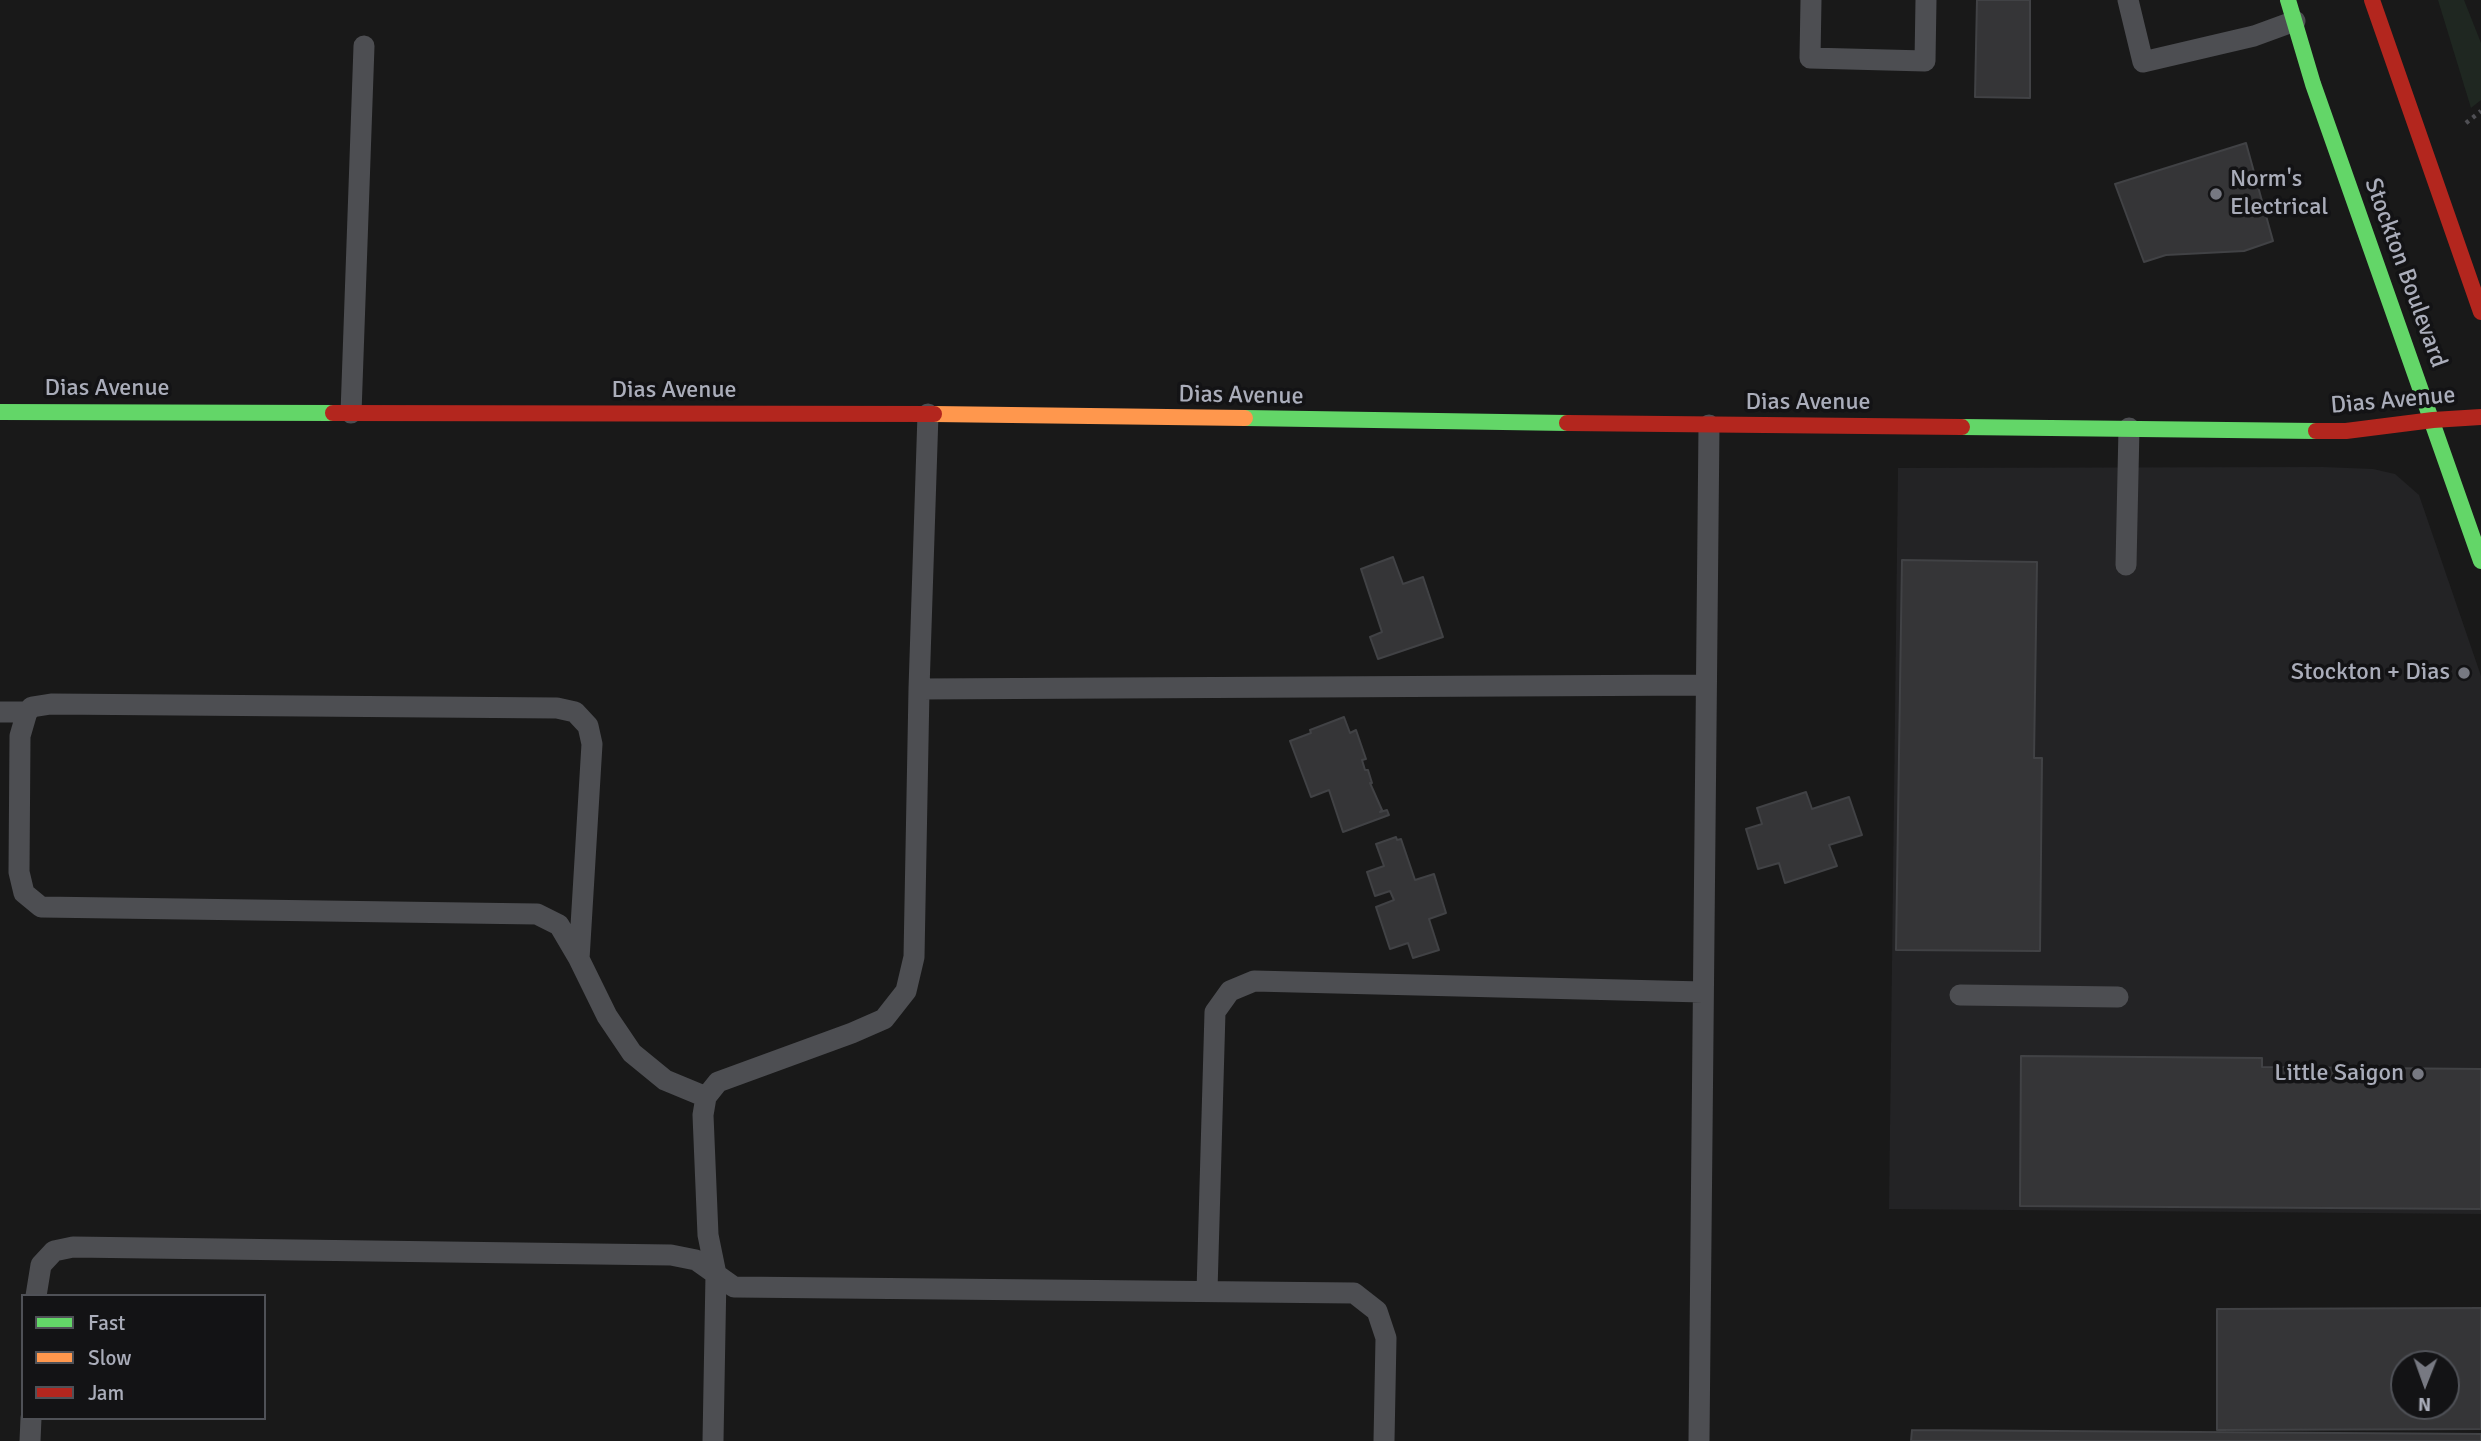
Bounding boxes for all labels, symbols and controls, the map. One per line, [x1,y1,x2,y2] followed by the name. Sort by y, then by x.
[2230,166,2328,222] place label: Norm's Electrical
[2357,174,2453,372] street label: Stockton Boulevard
[2208,186,2224,202] marker: Norm's Electrical
[44,375,170,403] street label: Dias Avenue
[611,377,737,405] street label: Dias Avenue
[1178,381,1304,411] street label: Dias Avenue
[2329,381,2457,421] street label: Dias Avenue
[1745,389,1871,417] street label: Dias Avenue
[2291,659,2450,687] place label: Stockton + Dias
[2456,665,2472,681] marker: Stockton + Dias
[2274,1060,2404,1088] place label: Little Saigon
[2410,1066,2426,1082] marker: Little Saigon
[21,1294,266,1420] legend
[88,1310,125,1336] text: Fast
[88,1345,132,1371] text: Slow
[2390,1350,2460,1420] north arrow
[88,1380,124,1406] text: Jam
[2418,1392,2431,1416] text: N

